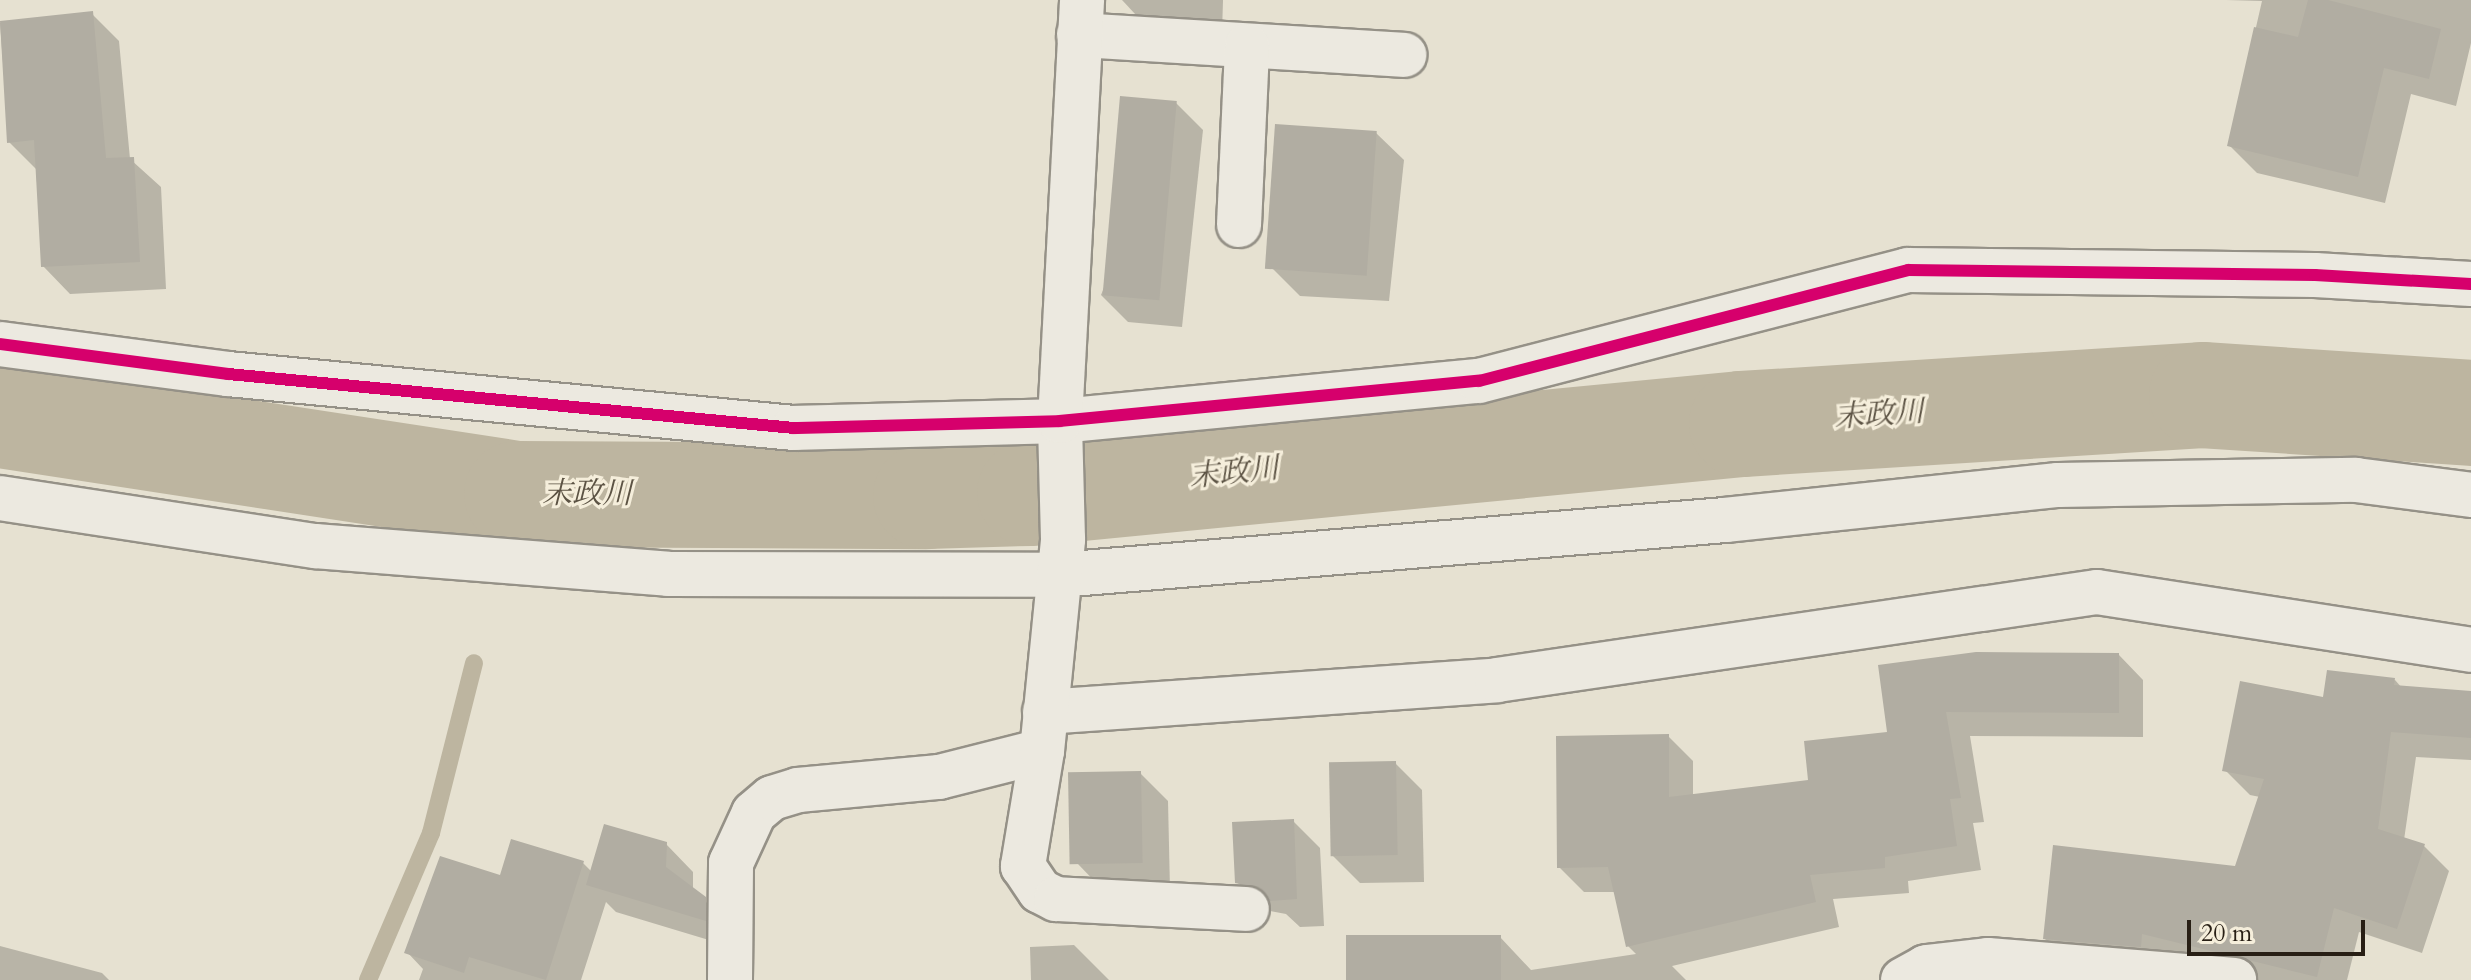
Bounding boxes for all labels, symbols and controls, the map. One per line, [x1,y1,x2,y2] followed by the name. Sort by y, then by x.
[1833,394,1925,436] water label: 末政川
[1187,450,1281,496] water label: 末政川
[542,476,632,512] water label: 末政川
[2191,904,2369,954] scale bar
[2201,917,2252,950] text: 20 m

